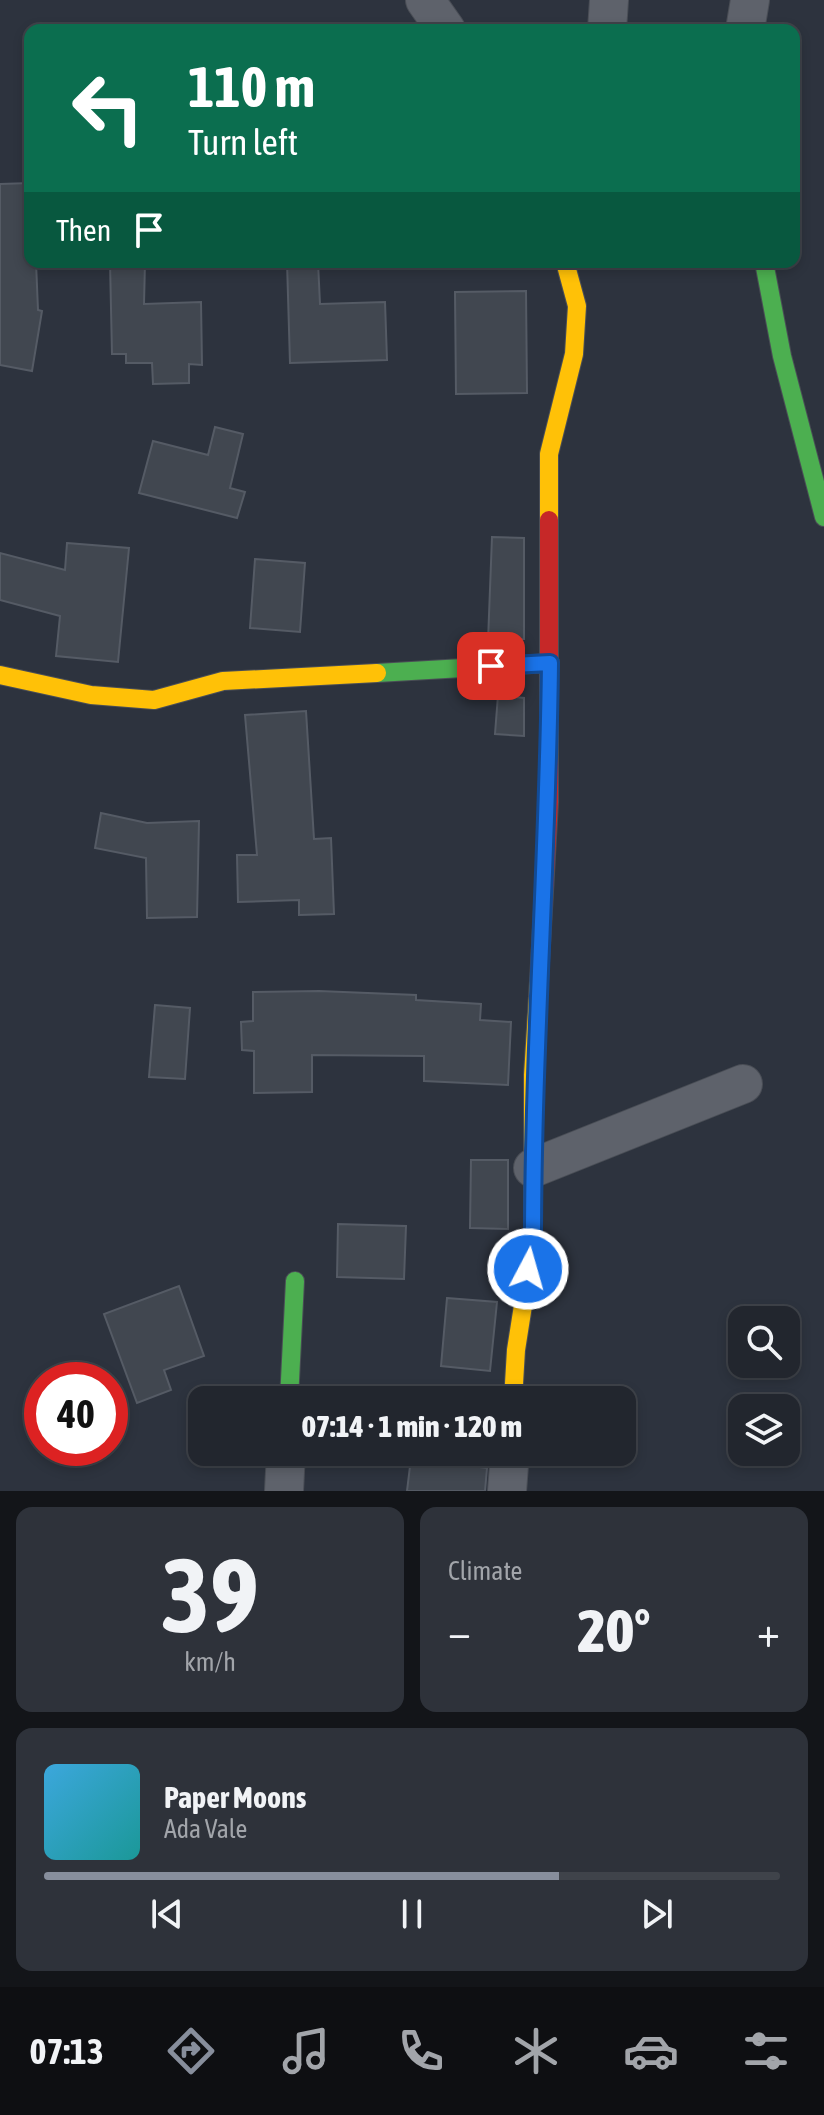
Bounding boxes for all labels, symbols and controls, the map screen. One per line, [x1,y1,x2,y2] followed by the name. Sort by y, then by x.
[188,55,315,119] text: 110 m
[56,56,160,160] icon: left
[188,121,298,163] text: Turn left
[127,208,171,252] icon: arrive
[56,213,111,247] text: Then
[457,632,525,700] pin
[469,644,513,688] icon: arrive
[486,1227,570,1311] position arrow
[728,1306,800,1466] map controls
[728,1306,800,1378] button: search
[24,1362,128,1466] speed limit sign: 40
[728,1394,800,1466] button: layers
[302,1409,522,1443] text: 07:14 · 1 min · 120 m
[161,1535,259,1654] text: 39
[448,1556,522,1586] text: Climate
[578,1596,650,1665] text: 20°
[448,1606,471,1656] text: −
[757,1606,780,1656] text: +
[184,1647,236,1677] text: km/h
[164,1780,306,1814] text: Paper Moons
[164,1814,247,1844] text: Ada Vale
[145,1892,189,1936] icon: previous
[390,1892,434,1936] icon: pause
[635,1892,679,1936] icon: next
[163,2023,219,2079] icon: directions
[278,2023,334,2079] icon: music
[393,2023,449,2079] icon: phone
[508,2023,564,2079] icon: climate
[623,2023,679,2079] icon: car
[738,2023,794,2079] icon: filters
[30,2030,104,2072] text: 07:13

